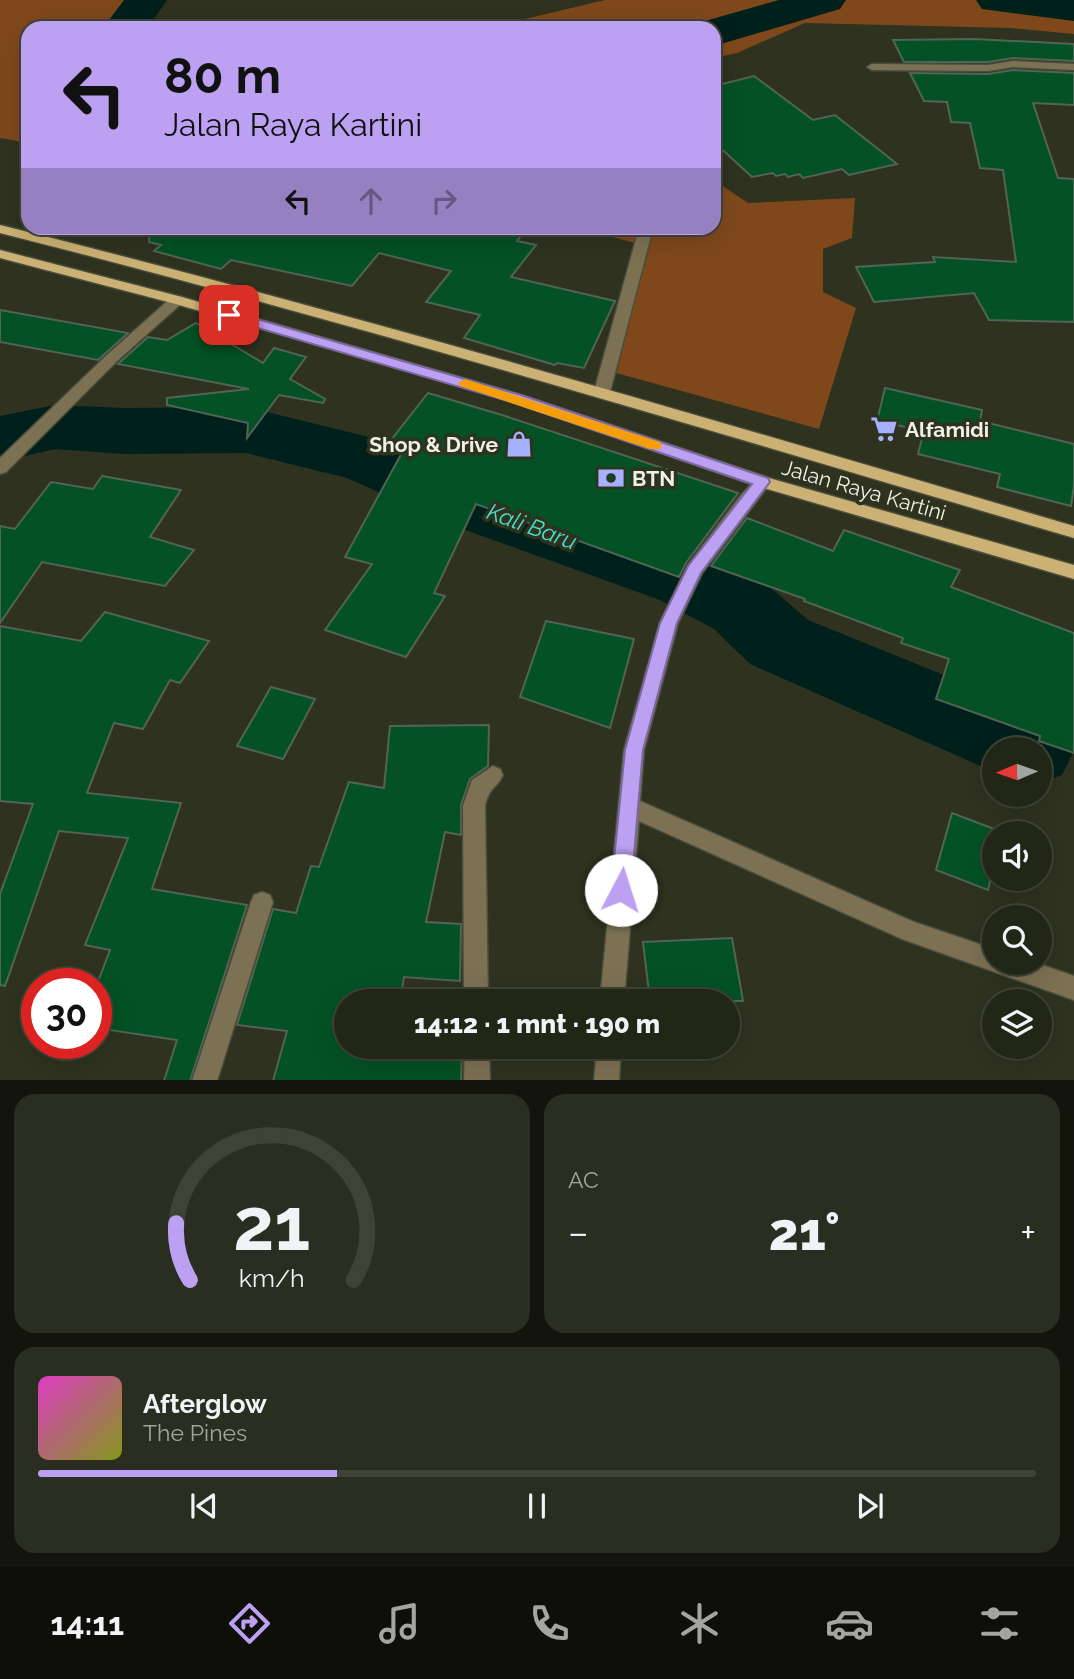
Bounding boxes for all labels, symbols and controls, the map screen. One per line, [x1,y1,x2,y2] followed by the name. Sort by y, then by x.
[164,47,281,104] text: 80 m
[49,49,140,140] icon: left
[164,106,422,143] text: Jalan Raya Kartini
[279,182,317,220] icon: left
[352,182,390,220] icon: ahead
[425,182,463,220] icon: right
[199,285,259,345] pin
[210,296,248,334] icon: arrive
[869,414,899,444] supermarket icon: Alfamidi
[905,417,989,442] place label: Alfamidi
[504,429,534,459] shop icon: Shop & Drive
[369,432,498,457] place label: Shop & Drive
[779,455,949,525] street label: Jalan Raya Kartini
[596,463,626,493] bank icon: BTN
[632,466,675,491] place label: BTN
[484,497,580,555] water label: Kali Baru
[982,737,1052,807] north arrow
[982,737,1052,1059] map controls
[982,821,1052,891] button: sound
[584,853,658,927] position arrow
[982,905,1052,975] button: search
[21,968,112,1059] speed limit sign: 30
[982,989,1052,1059] button: layers
[414,1009,660,1039] text: 14:12 · 1 mnt · 190 m
[568,1166,599,1193] text: AC
[233,1182,311,1267] text: 21
[769,1201,840,1262] text: 21°
[568,1210,588,1255] text: −
[1020,1210,1036,1255] text: +
[239,1262,305,1292] text: km/h
[143,1389,267,1419] text: Afterglow
[143,1419,247,1446] text: The Pines
[185,1487,223,1525] icon: previous
[518,1487,556,1525] icon: pause
[851,1487,889,1525] icon: next
[225,1599,274,1648] icon: directions
[375,1599,424,1648] icon: music
[525,1599,574,1648] icon: phone
[675,1599,724,1648] icon: climate
[825,1599,874,1648] icon: car
[975,1599,1024,1648] icon: filters
[50,1605,124,1642] text: 14:11

